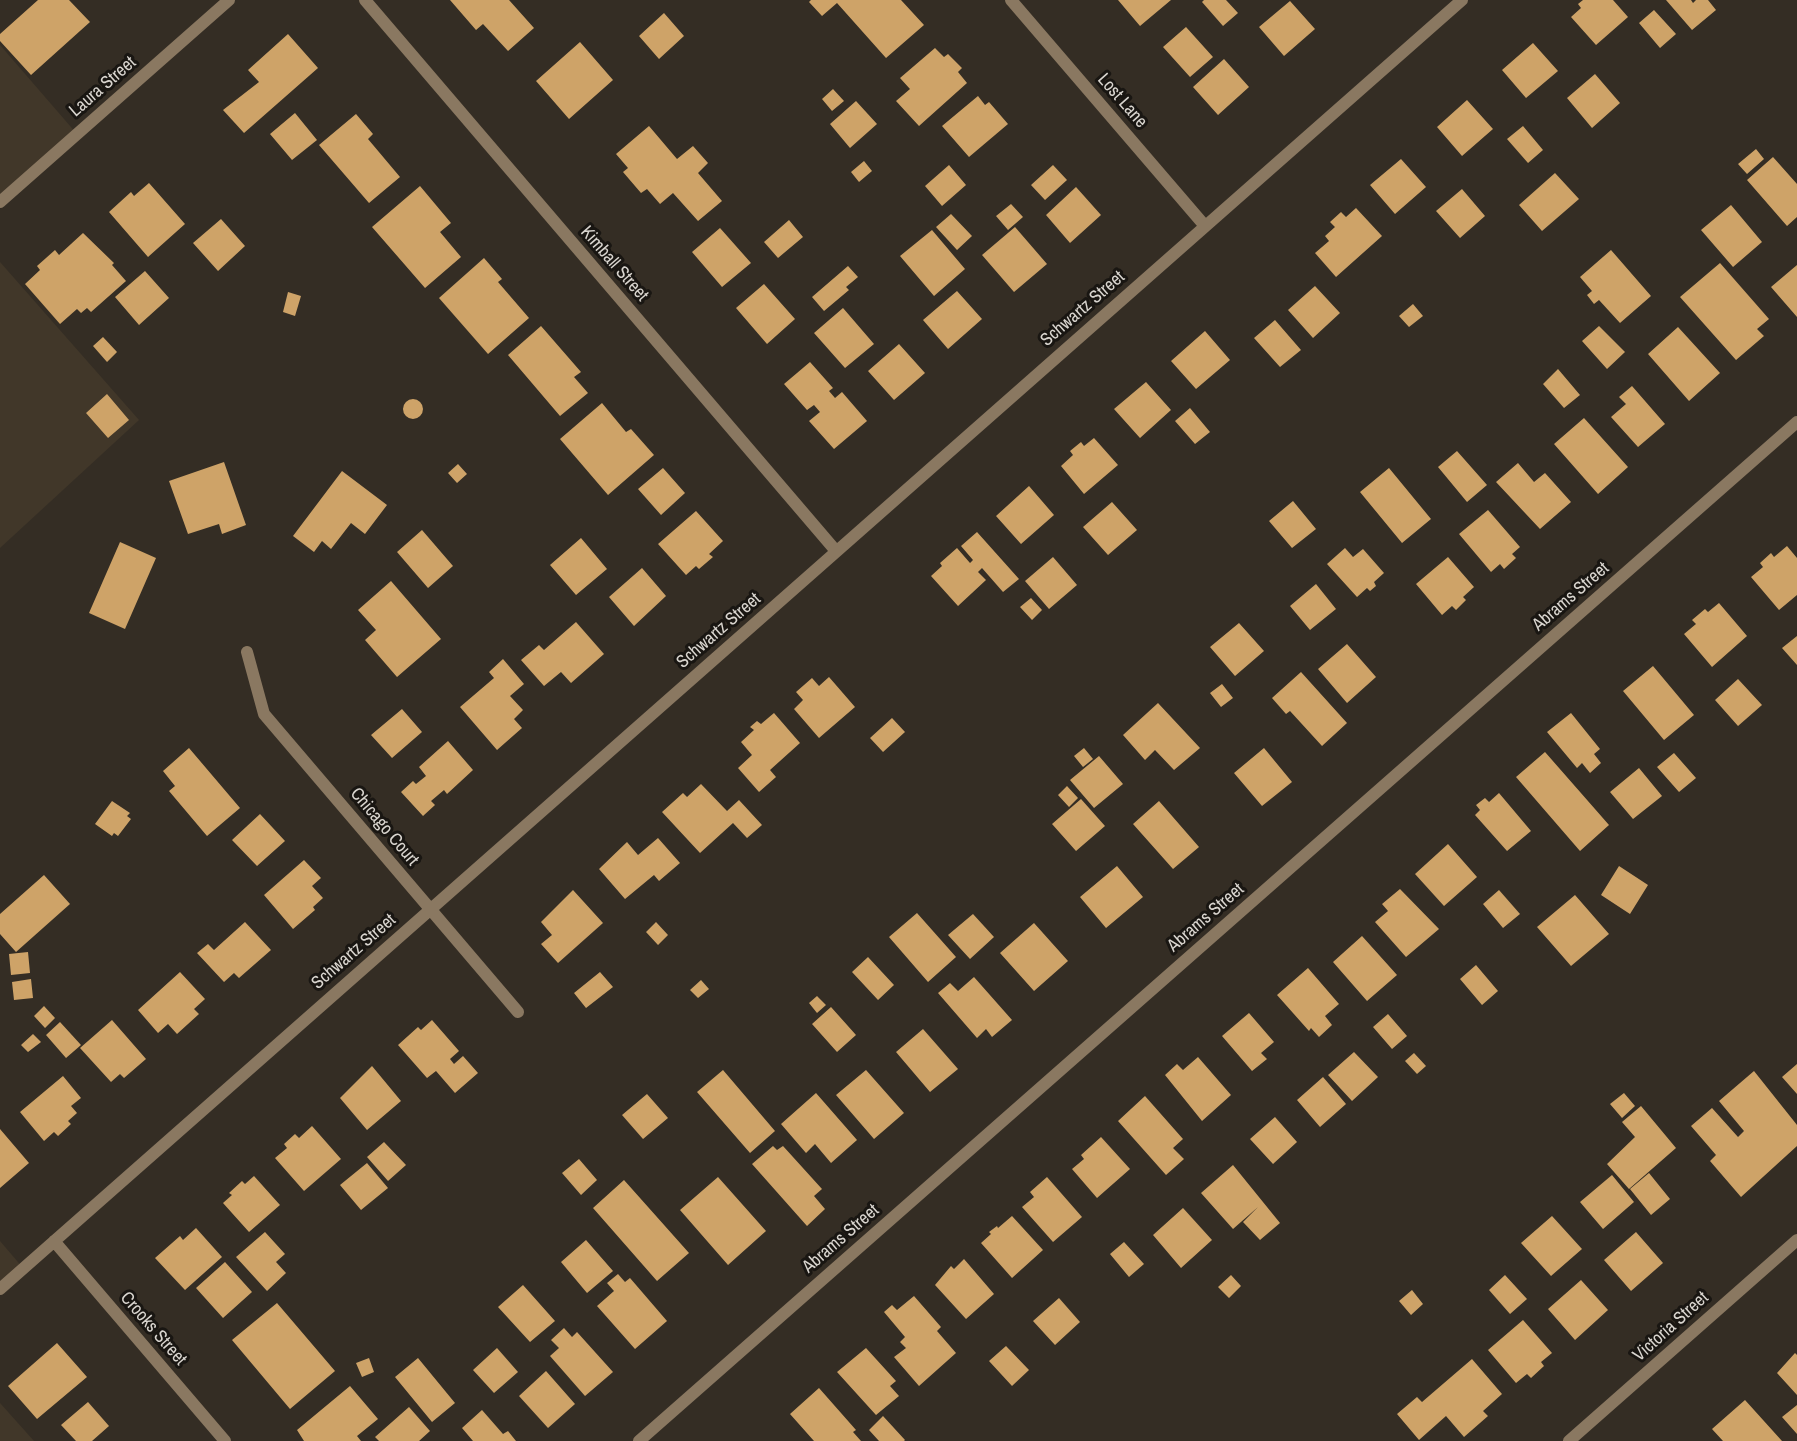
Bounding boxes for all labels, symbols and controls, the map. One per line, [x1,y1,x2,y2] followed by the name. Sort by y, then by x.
[65,52,141,122] street label: Laura Street
[1093,69,1151,133] street label: Lost Lane
[575,222,653,306] street label: Kimball Street
[1037,267,1129,351] street label: Schwartz Street
[1528,558,1614,636] street label: Abrams Street
[673,589,765,673] street label: Schwartz Street
[345,784,423,870] street label: Chicago Court
[1163,879,1249,957] street label: Abrams Street
[308,910,400,994] street label: Schwartz Street
[798,1200,884,1278] street label: Abrams Street
[1629,1287,1713,1367] street label: Victoria Street
[115,1288,191,1370] street label: Crooks Street

